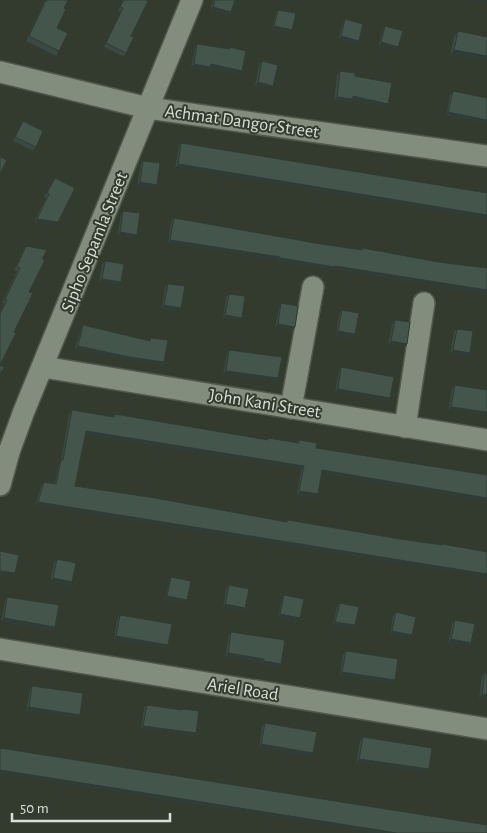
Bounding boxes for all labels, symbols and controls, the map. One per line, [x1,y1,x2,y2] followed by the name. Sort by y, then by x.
[164,102,320,142] street label: Achmat Dangor Street
[59,169,131,315] street label: Sipho Sepamla Street
[208,386,322,422] street label: John Kani Street
[206,675,280,705] street label: Ariel Road
[12,790,170,822] scale bar
[20,801,49,816] text: 50 m

